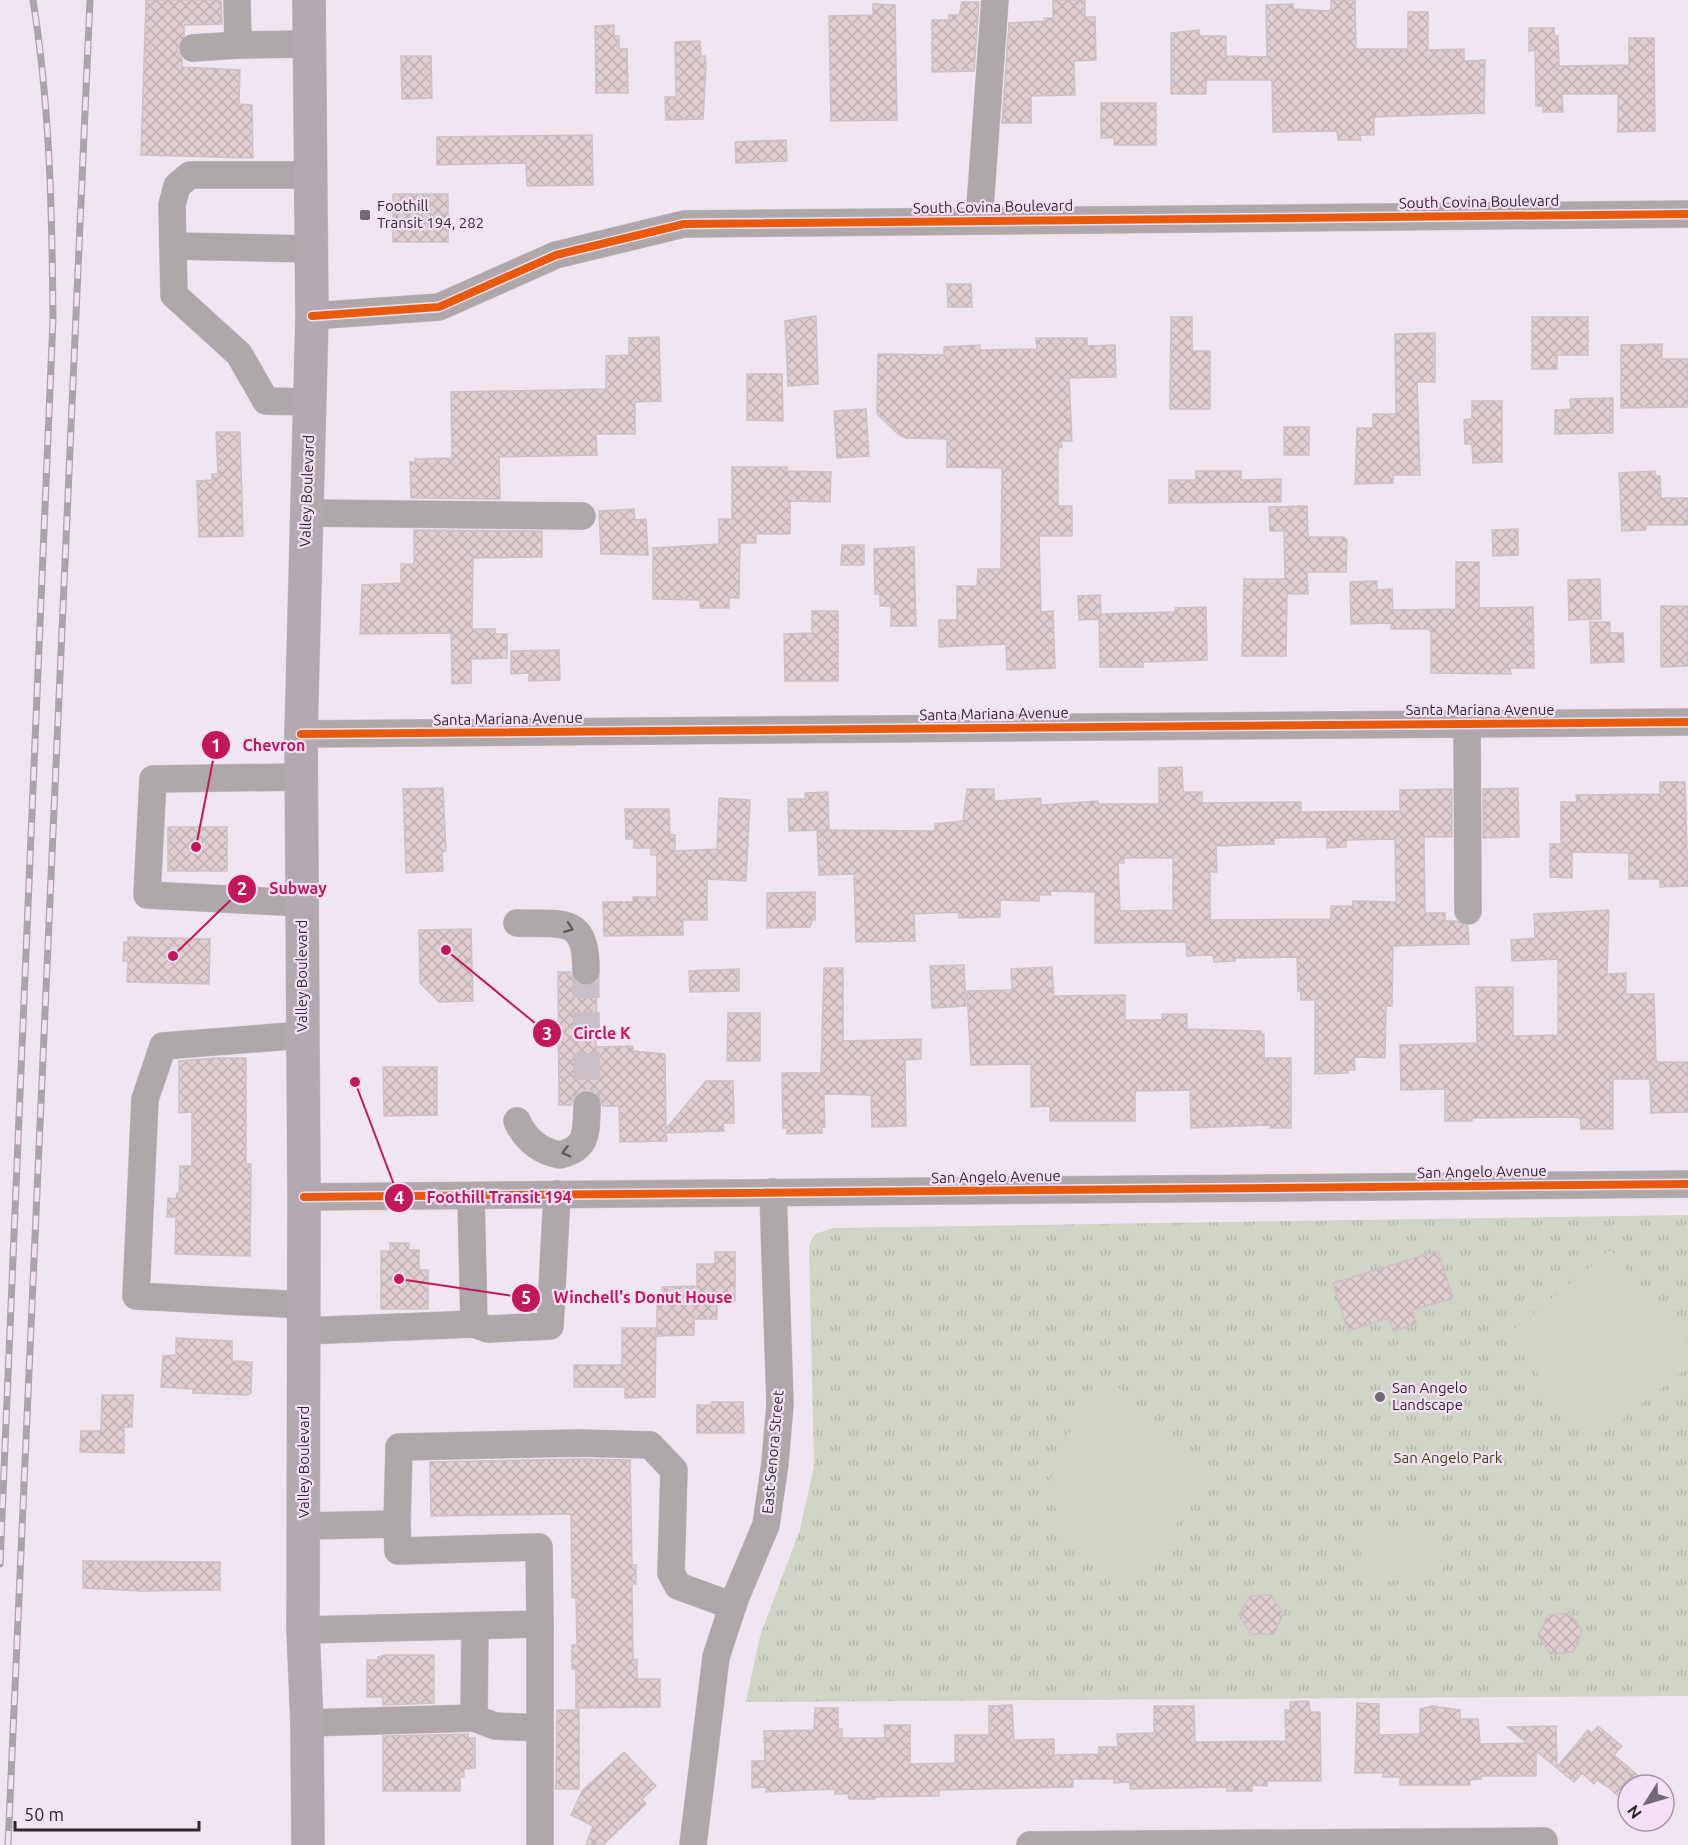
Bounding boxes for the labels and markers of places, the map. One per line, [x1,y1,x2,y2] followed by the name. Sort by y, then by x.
[377,197,484,231] place label: Foothill Transit 194, 282
[358,208,372,222] marker: Foothill Transit 194, 282
[201,728,317,762] callout: Chevron
[227,872,339,906] callout: Subway
[532,1016,643,1050] callout: Circle K
[384,1181,583,1215] callout: Foothill Transit 194
[511,1281,744,1315] callout: Winchell's Donut House
[1392,1379,1468,1413] place label: San Angelo Landscape
[1373,1390,1387,1404] marker: San Angelo Landscape

